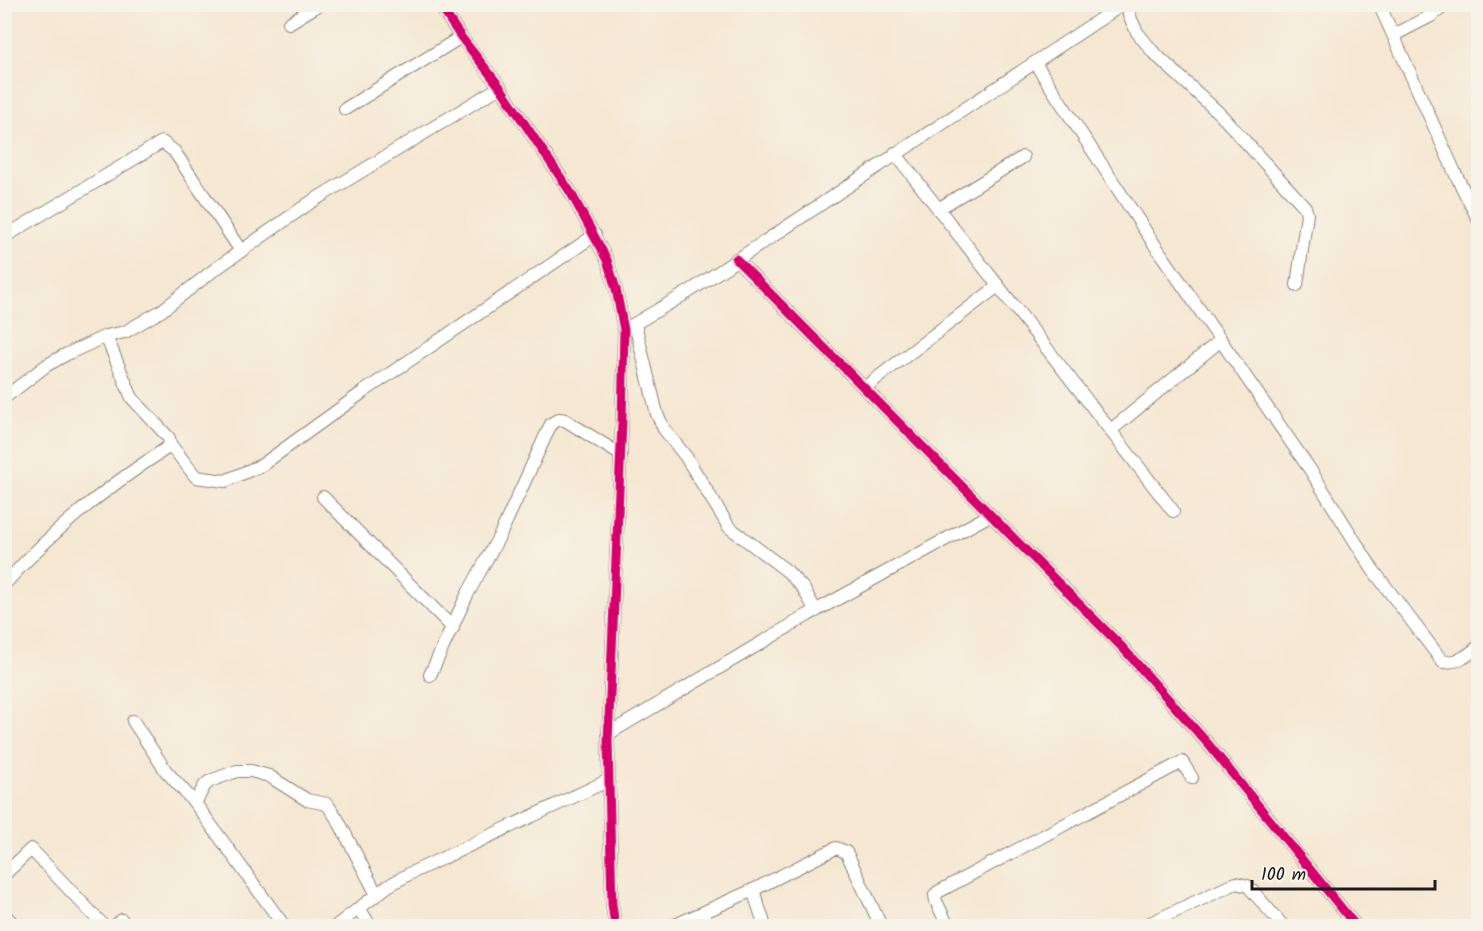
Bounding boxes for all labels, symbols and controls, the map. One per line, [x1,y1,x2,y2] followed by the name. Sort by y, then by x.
[1252,853,1435,891] scale bar
[1261,861,1306,890] text: 100 m

